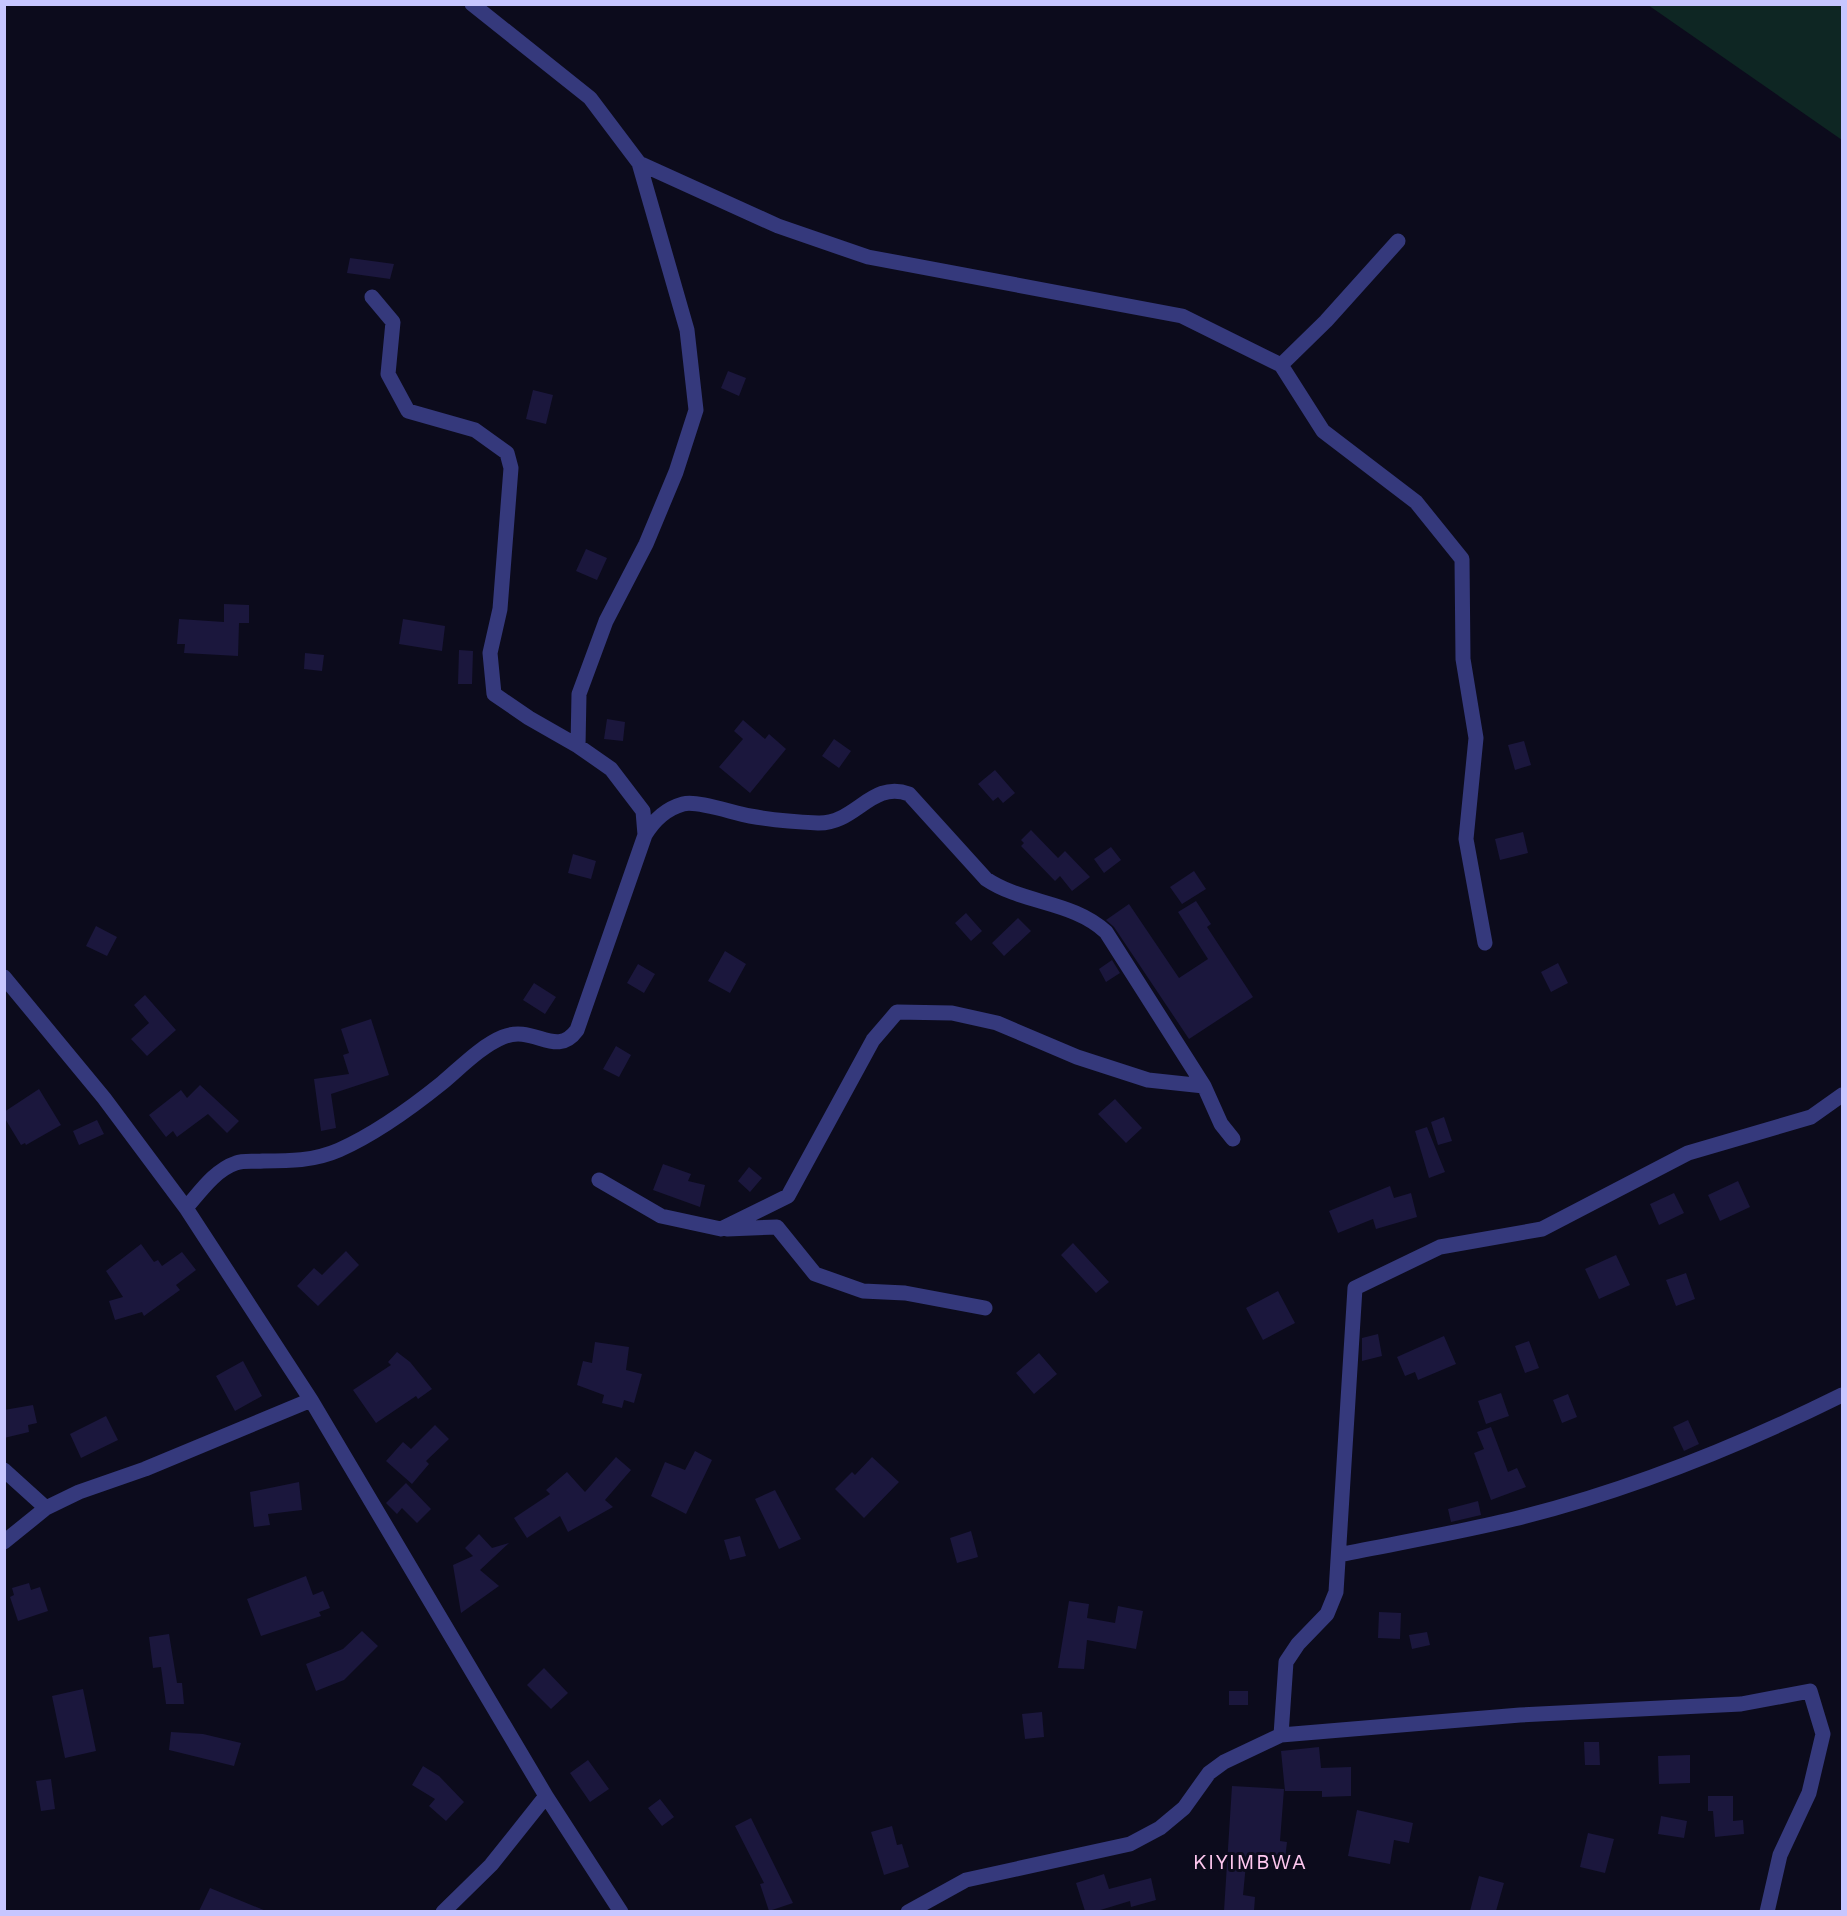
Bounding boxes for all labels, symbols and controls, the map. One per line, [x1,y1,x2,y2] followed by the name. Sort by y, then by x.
[1193,1849,1307,1874] district label: KIYIMBWA

